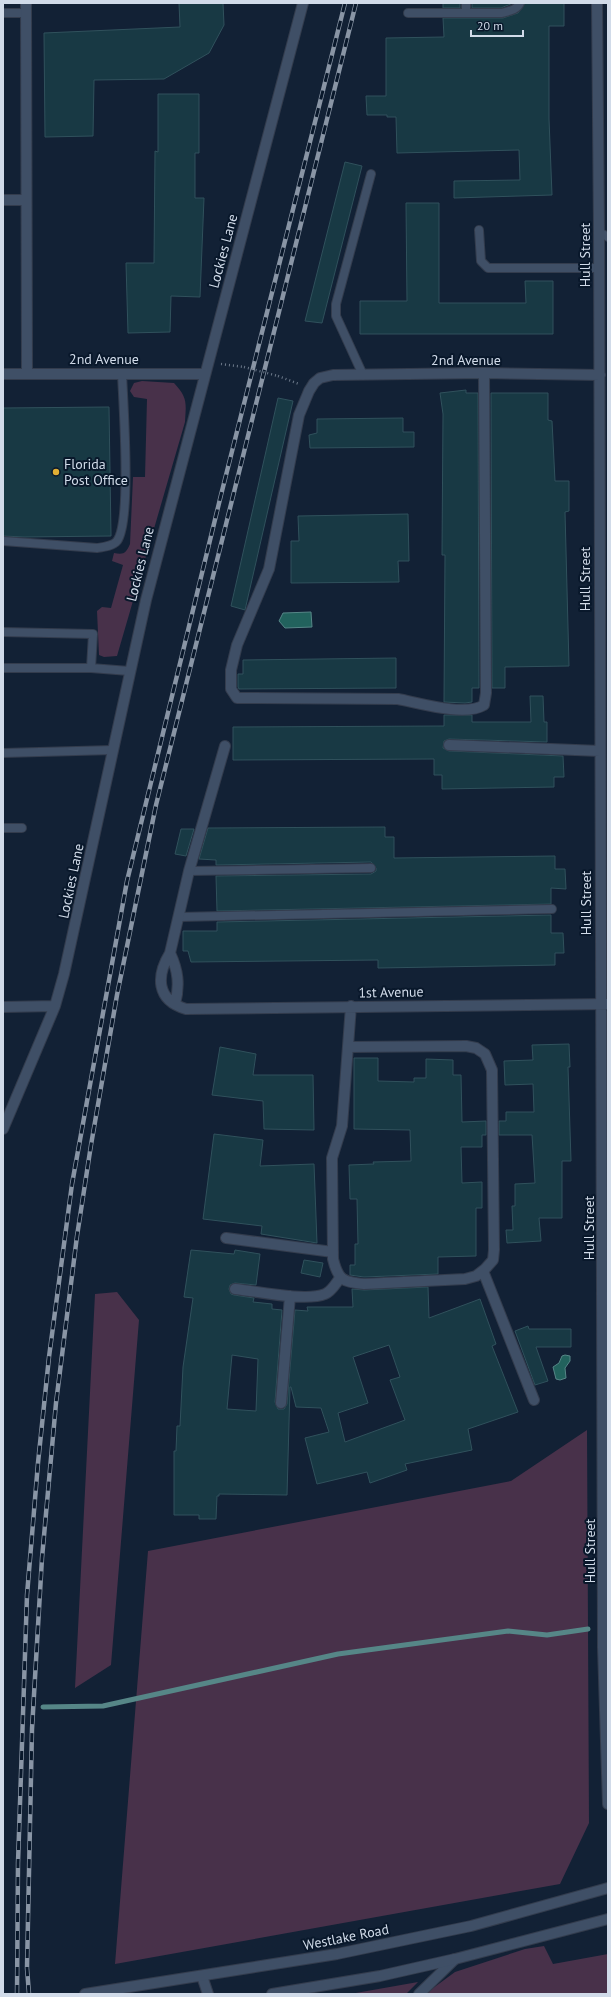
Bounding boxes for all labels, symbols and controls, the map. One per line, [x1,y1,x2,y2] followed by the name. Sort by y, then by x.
[471,12,523,38] scale bar
[477,18,503,33] text: 20 m
[204,212,242,290] street label: Lockies Lane
[576,222,594,287] street label: Hull Street
[69,350,139,368] street label: 2nd Avenue
[431,351,501,369] street label: 2nd Avenue
[64,455,128,489] place label: Florida Post Office
[51,467,61,477] marker: Florida Post Office
[122,525,158,603] street label: Lockies Lane
[576,546,594,611] street label: Hull Street
[54,842,88,920] street label: Lockies Lane
[577,870,595,935] street label: Hull Street
[358,982,424,1002] street label: 1st Avenue
[580,1195,598,1260] street label: Hull Street
[581,1518,599,1583] street label: Hull Street
[302,1920,390,1954] street label: Westlake Road

